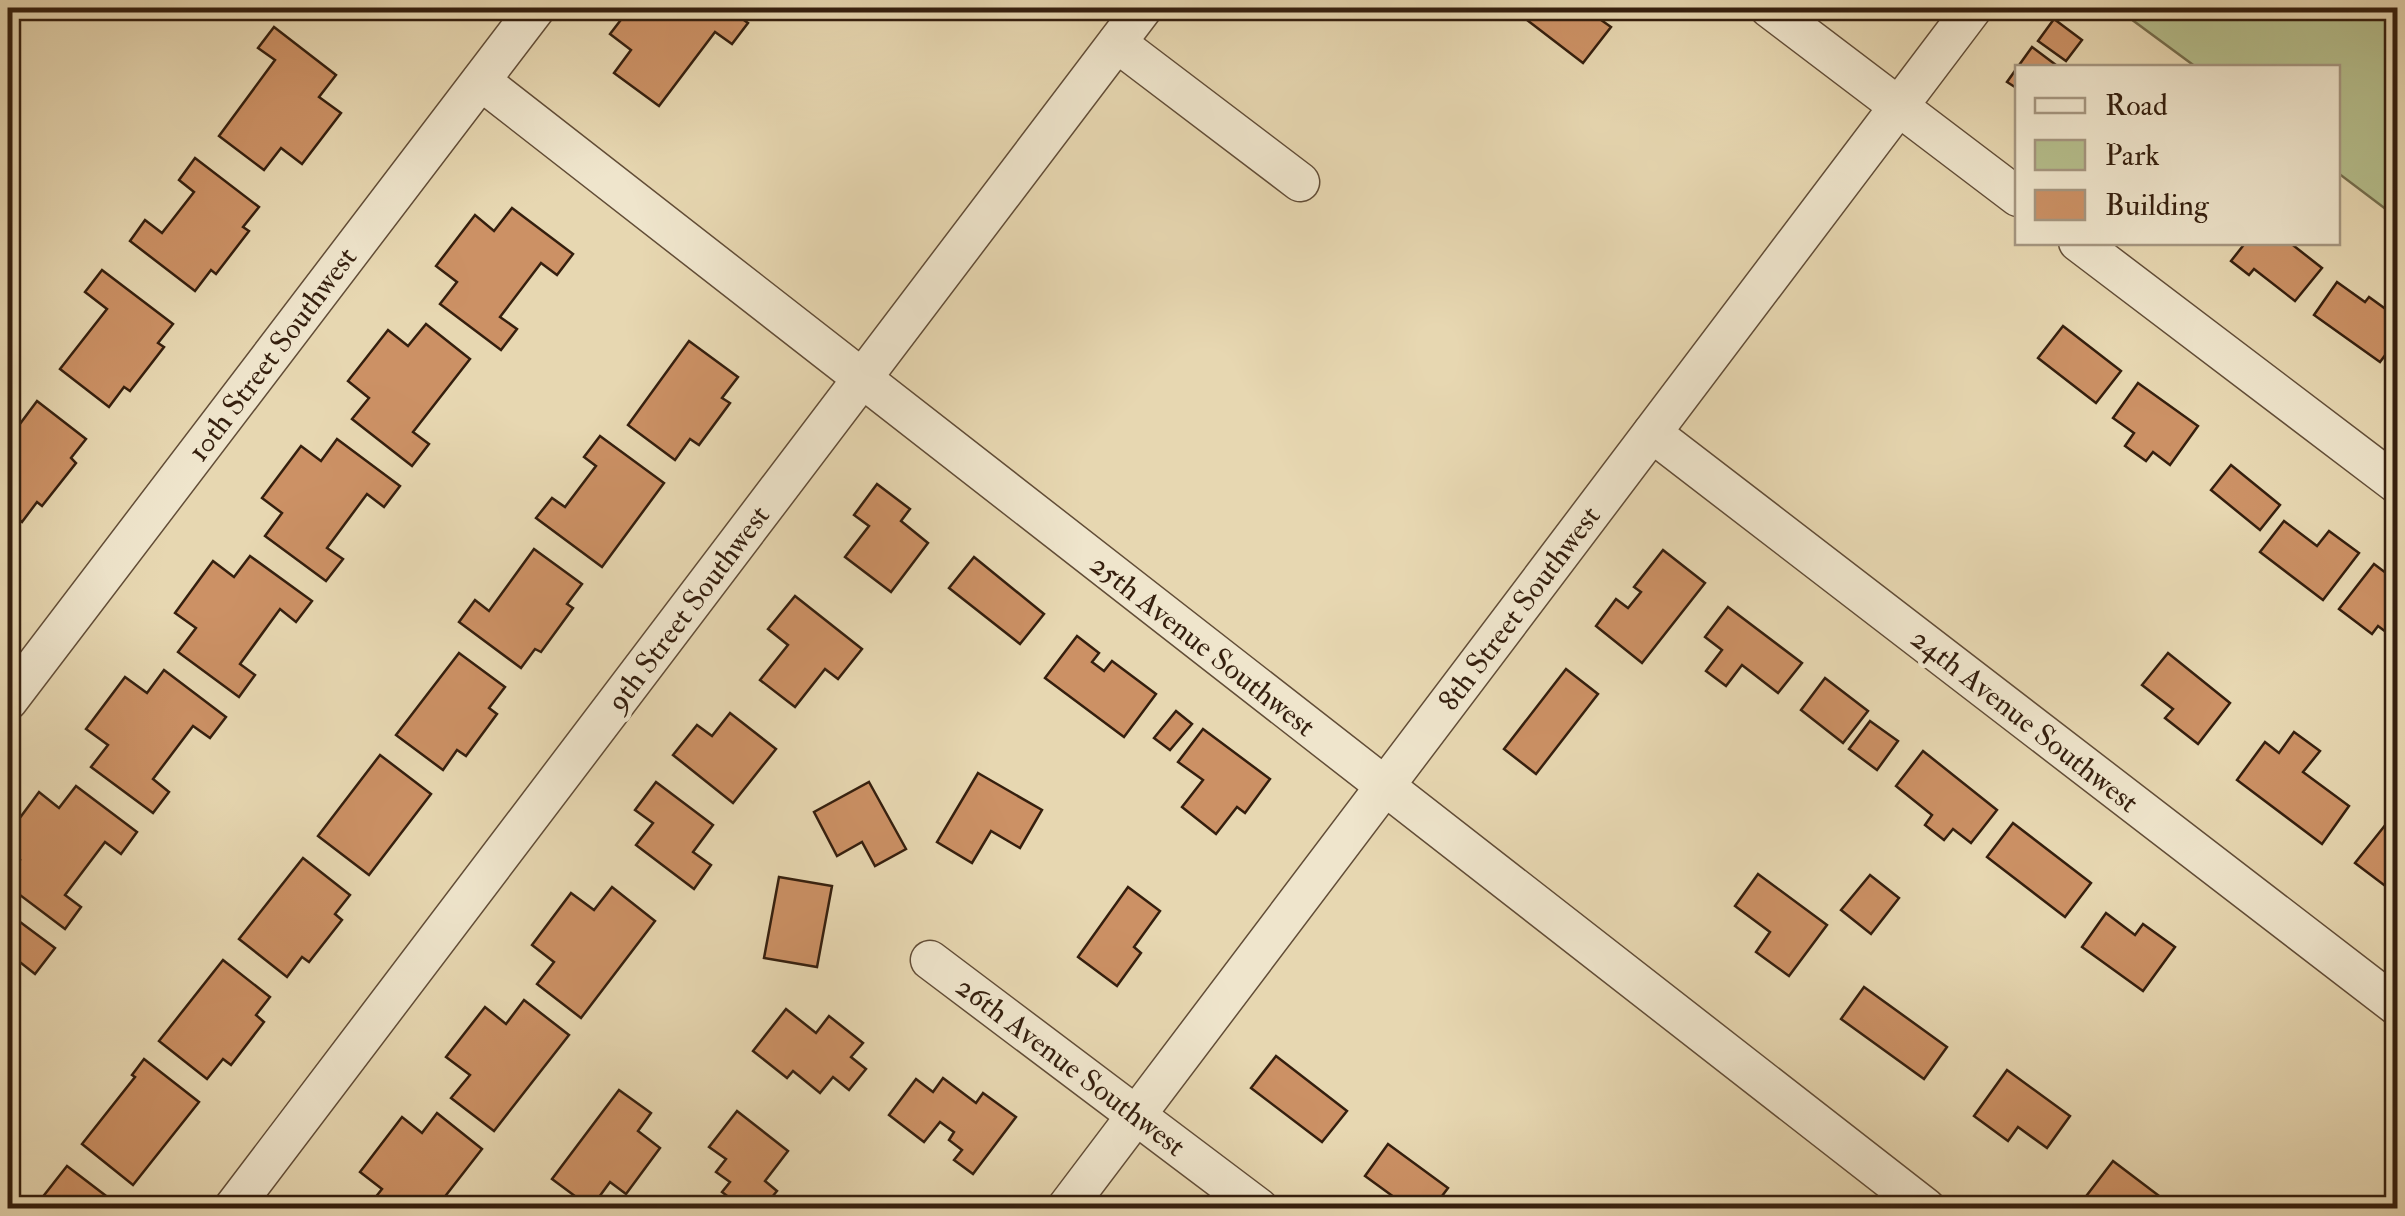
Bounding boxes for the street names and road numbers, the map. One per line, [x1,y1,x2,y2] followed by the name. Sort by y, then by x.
[180,240,365,469] street label: 10th Street Southwest
[598,498,778,720] street label: 9th Street Southwest
[1430,498,1609,718] street label: 8th Street Southwest
[1083,546,1323,745] street label: 25th Avenue Southwest
[1903,620,2146,821] street label: 24th Avenue Southwest
[949,968,1193,1165] street label: 26th Avenue Southwest

